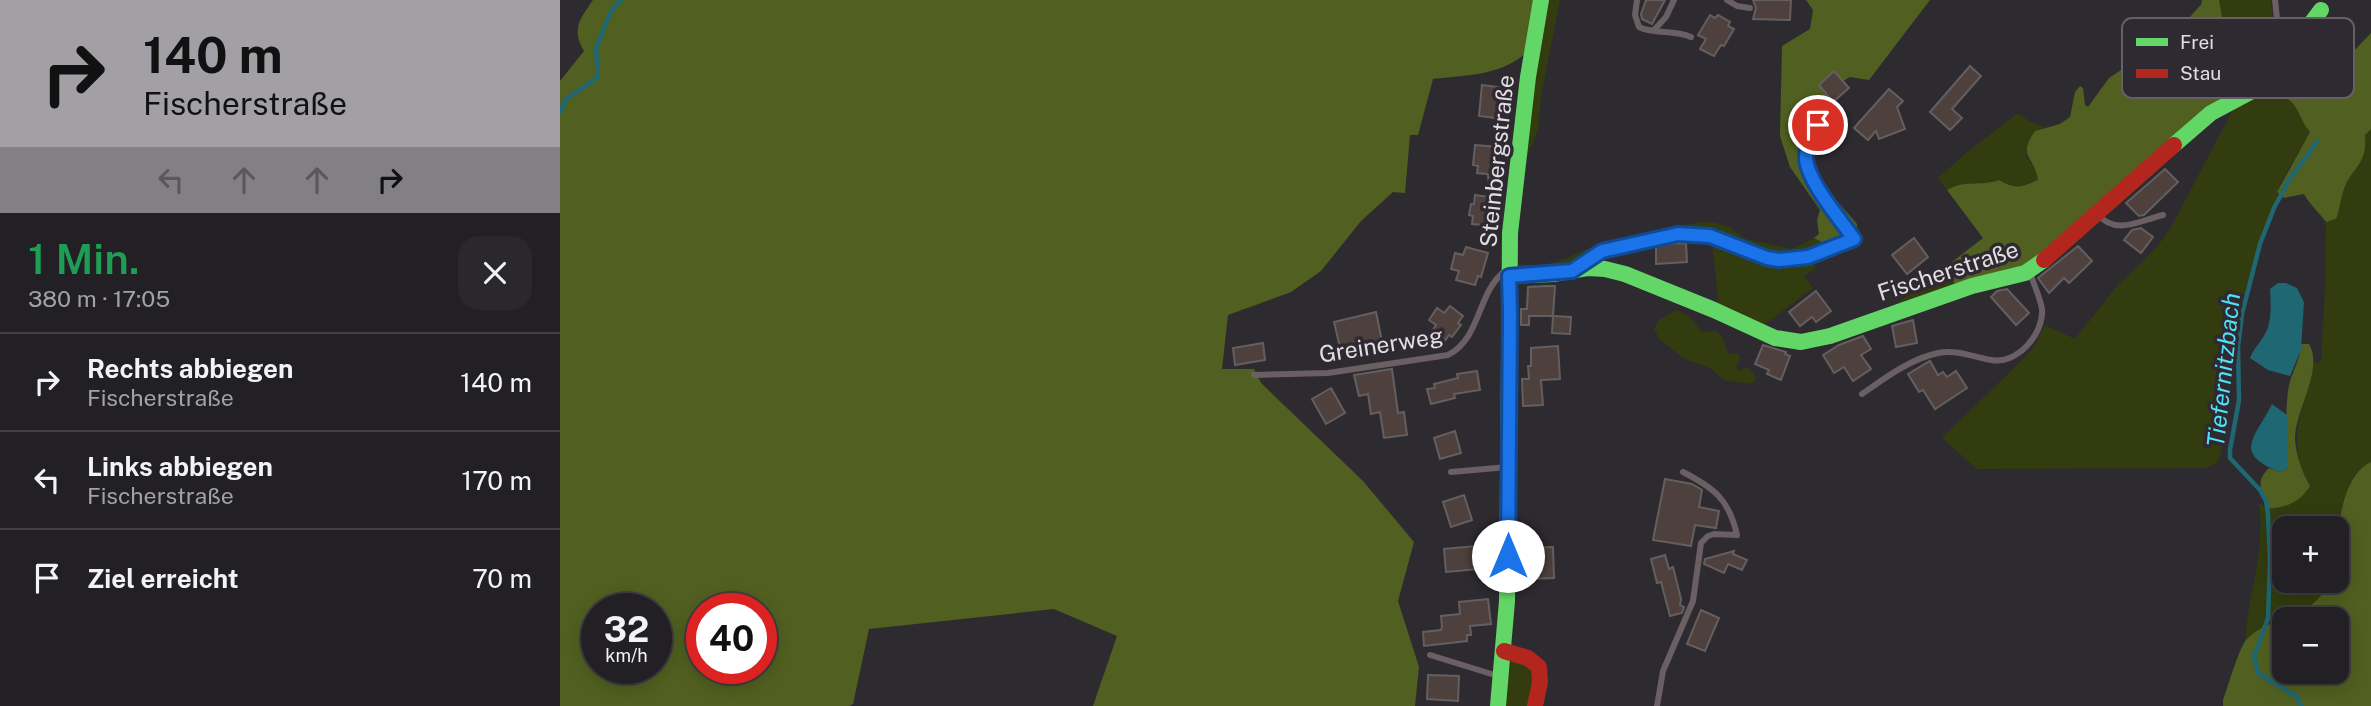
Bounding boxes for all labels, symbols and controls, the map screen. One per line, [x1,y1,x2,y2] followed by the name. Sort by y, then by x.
[2122,18,2354,98] legend
[143,26,283,84] text: 140 m
[28,28,119,119] icon: right
[2180,31,2214,53] text: Frei
[2180,62,2221,84] text: Stau
[1474,73,1519,248] street label: Steinbergstraße
[143,85,347,122] text: Fischerstraße
[1788,95,1848,155] pin
[1799,106,1837,144] icon: arrive
[152,161,190,199] icon: left
[225,161,263,199] icon: ahead
[298,161,336,199] icon: ahead
[371,161,409,199] icon: right
[28,234,139,283] text: 1 Min.
[1874,235,2022,306] street label: Fischerstraße
[458,236,532,310] button: close
[28,285,170,312] text: 380 m · 17:05
[2201,291,2245,448] water label: Tiefernitzbach
[1317,321,1445,368] street label: Greinerweg
[87,353,293,384] text: Rechts abbiegen
[28,363,66,401] icon: right
[460,367,532,398] text: 140 m
[87,384,234,411] text: Fischerstraße
[87,451,273,482] text: Links abbiegen
[28,461,66,499] icon: left
[462,465,532,496] text: 170 m
[87,482,234,509] text: Fischerstraße
[2272,516,2349,684] map controls
[2272,516,2349,593] button: +
[1471,519,1545,593] position arrow
[28,559,66,597] icon: arrive
[87,563,239,594] text: Ziel erreicht
[472,563,532,594] text: 70 m
[686,593,777,684] speed limit sign: 40
[2272,607,2349,684] button: −
[604,609,649,650] text: 32
[605,645,648,666] text: km/h

